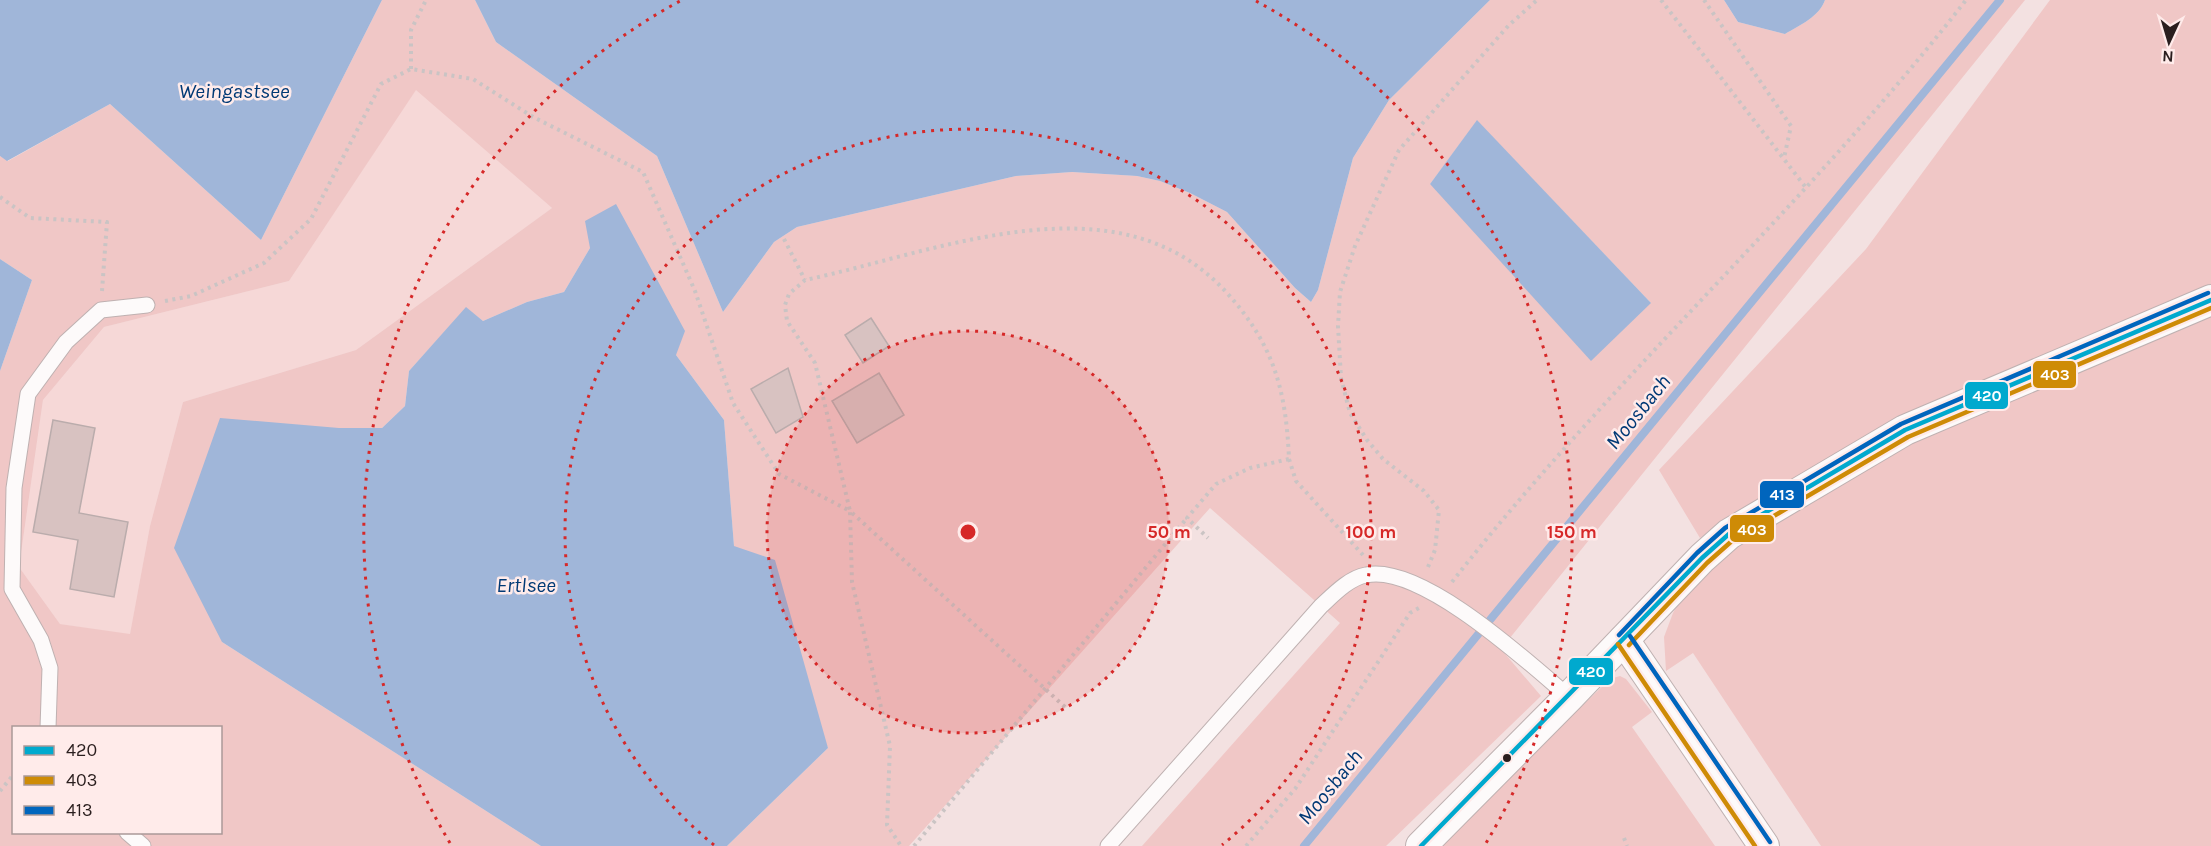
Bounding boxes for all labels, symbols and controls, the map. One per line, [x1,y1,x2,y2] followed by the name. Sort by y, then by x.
[2139,12,2199,72] north arrow
[2162,47,2174,66] text: N
[179,79,290,103] water label: Weingastsee
[2032,360,2077,389] line badge: 403
[2040,365,2070,384] text: 403
[1601,370,1675,454] water label: Moosbach
[1964,381,2009,410] line badge: 420
[1972,386,2002,405] text: 420
[1759,480,1805,509] line badge: 413
[1769,485,1795,504] text: 413
[1729,514,1775,543] line badge: 403
[1737,520,1767,539] text: 403
[1147,521,1191,543] text: 50 m
[1346,521,1396,543] text: 100 m
[1547,521,1597,543] text: 150 m
[958,522,978,542] centre of rings
[496,573,556,597] water label: Ertlsee
[1568,657,1614,686] line badge: 420
[1576,662,1606,681] text: 420
[12,726,222,834] legend
[66,739,97,761] text: 420
[1293,745,1367,829] water label: Moosbach
[1501,752,1513,764] unlabelled marker
[66,769,97,791] text: 403
[66,799,93,821] text: 413

